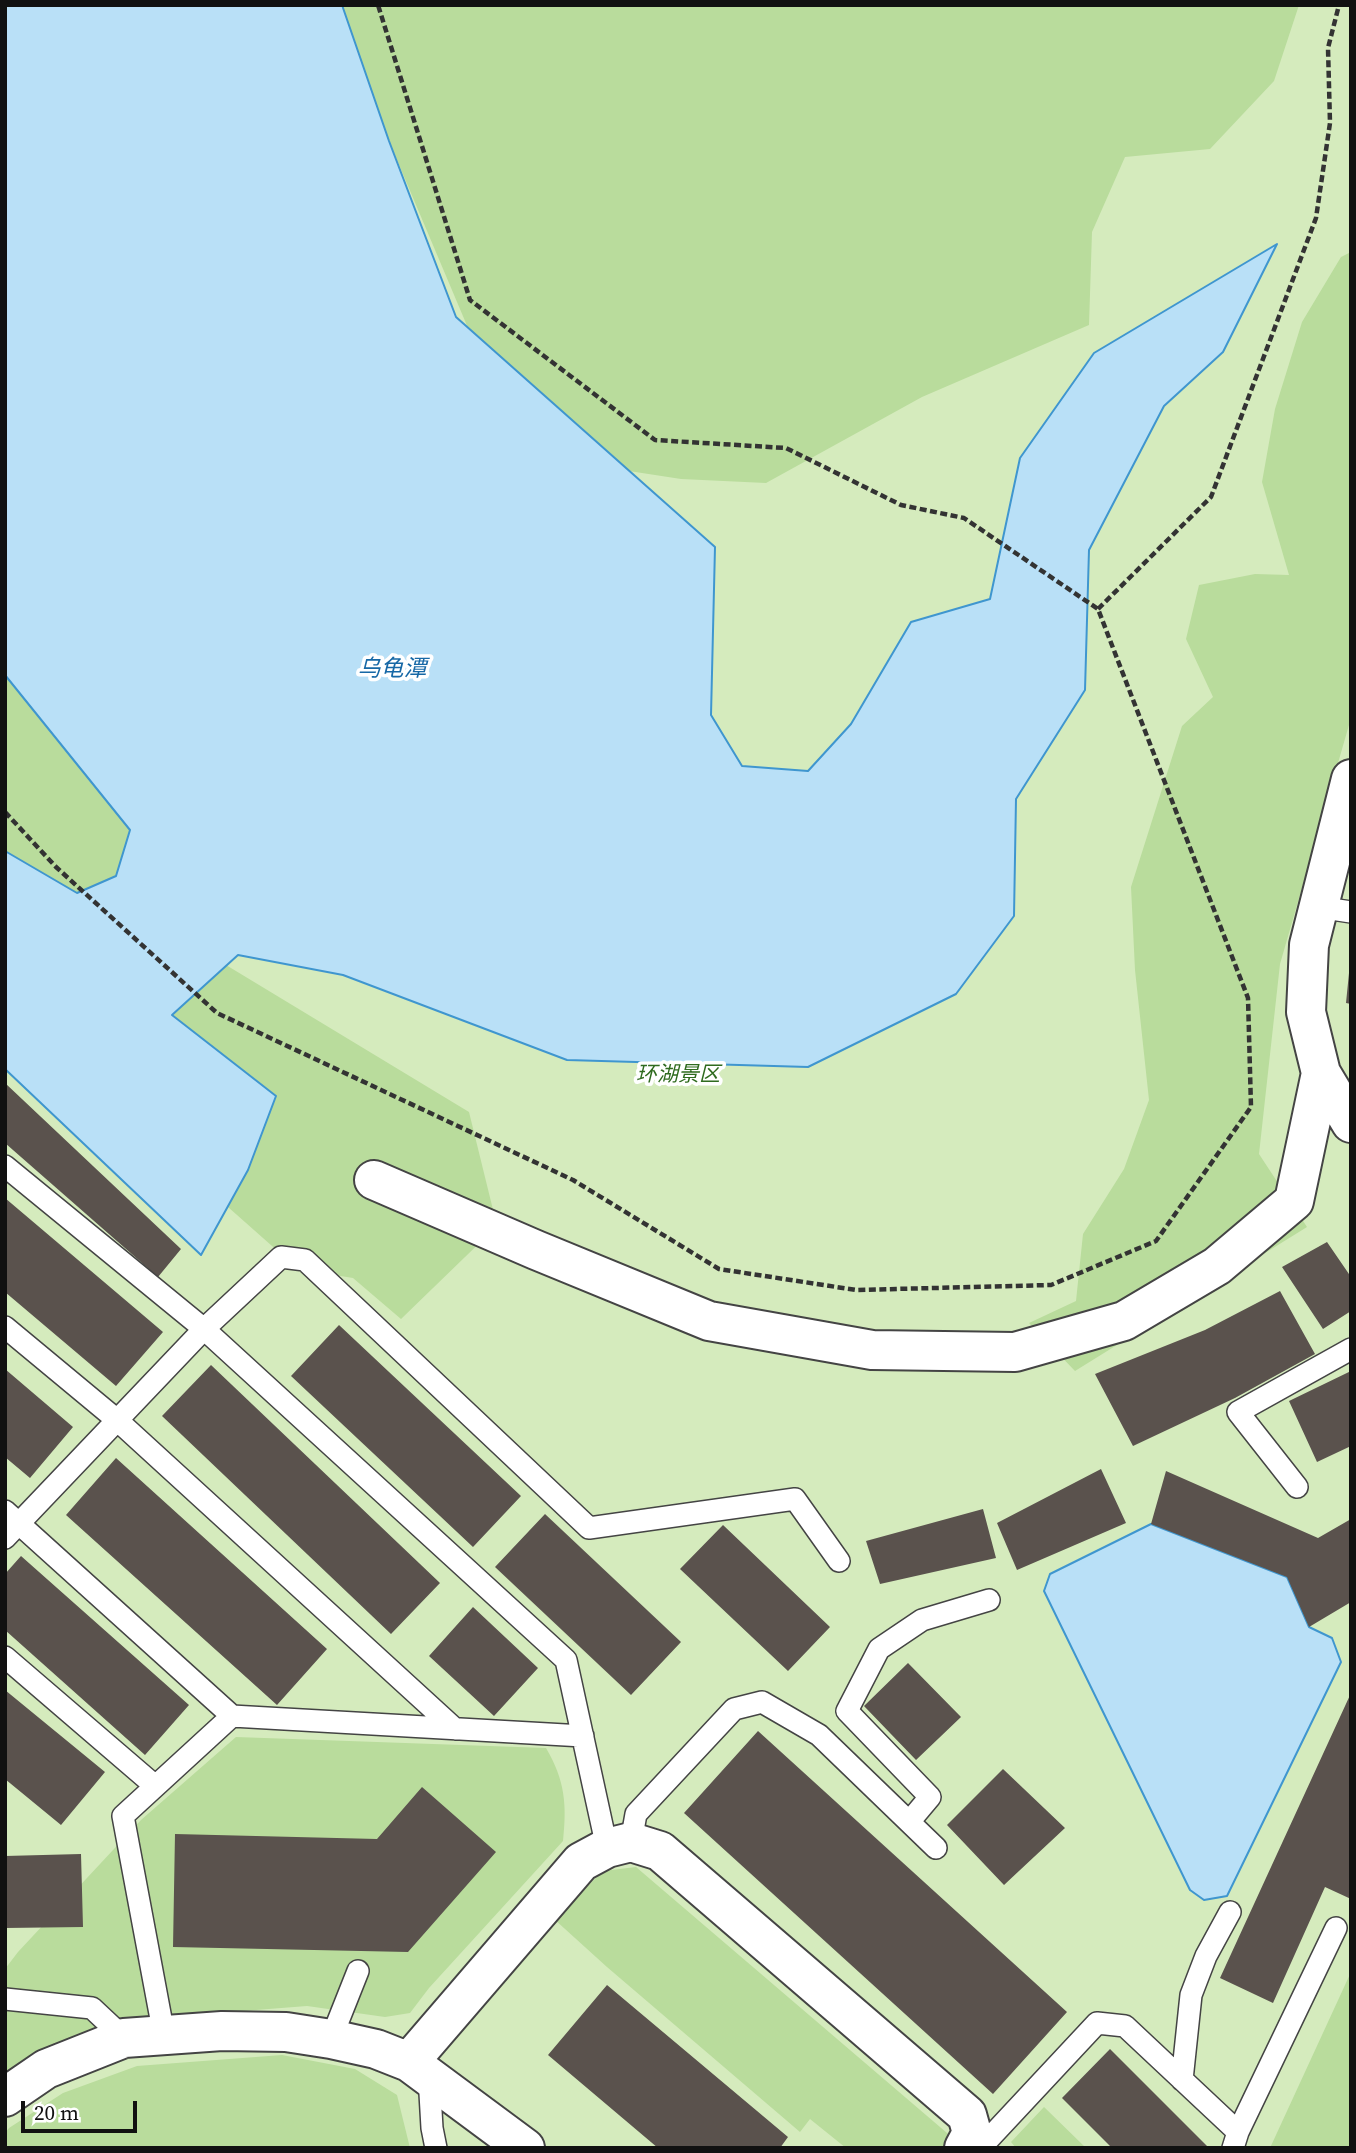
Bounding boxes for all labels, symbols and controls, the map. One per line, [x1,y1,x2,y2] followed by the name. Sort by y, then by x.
[358,656,426,684] water label: 乌龟潭
[636,1063,720,1089] park label: 环湖景区
[24,2086,140,2130] scale bar
[34,2098,79,2127] text: 20 m

